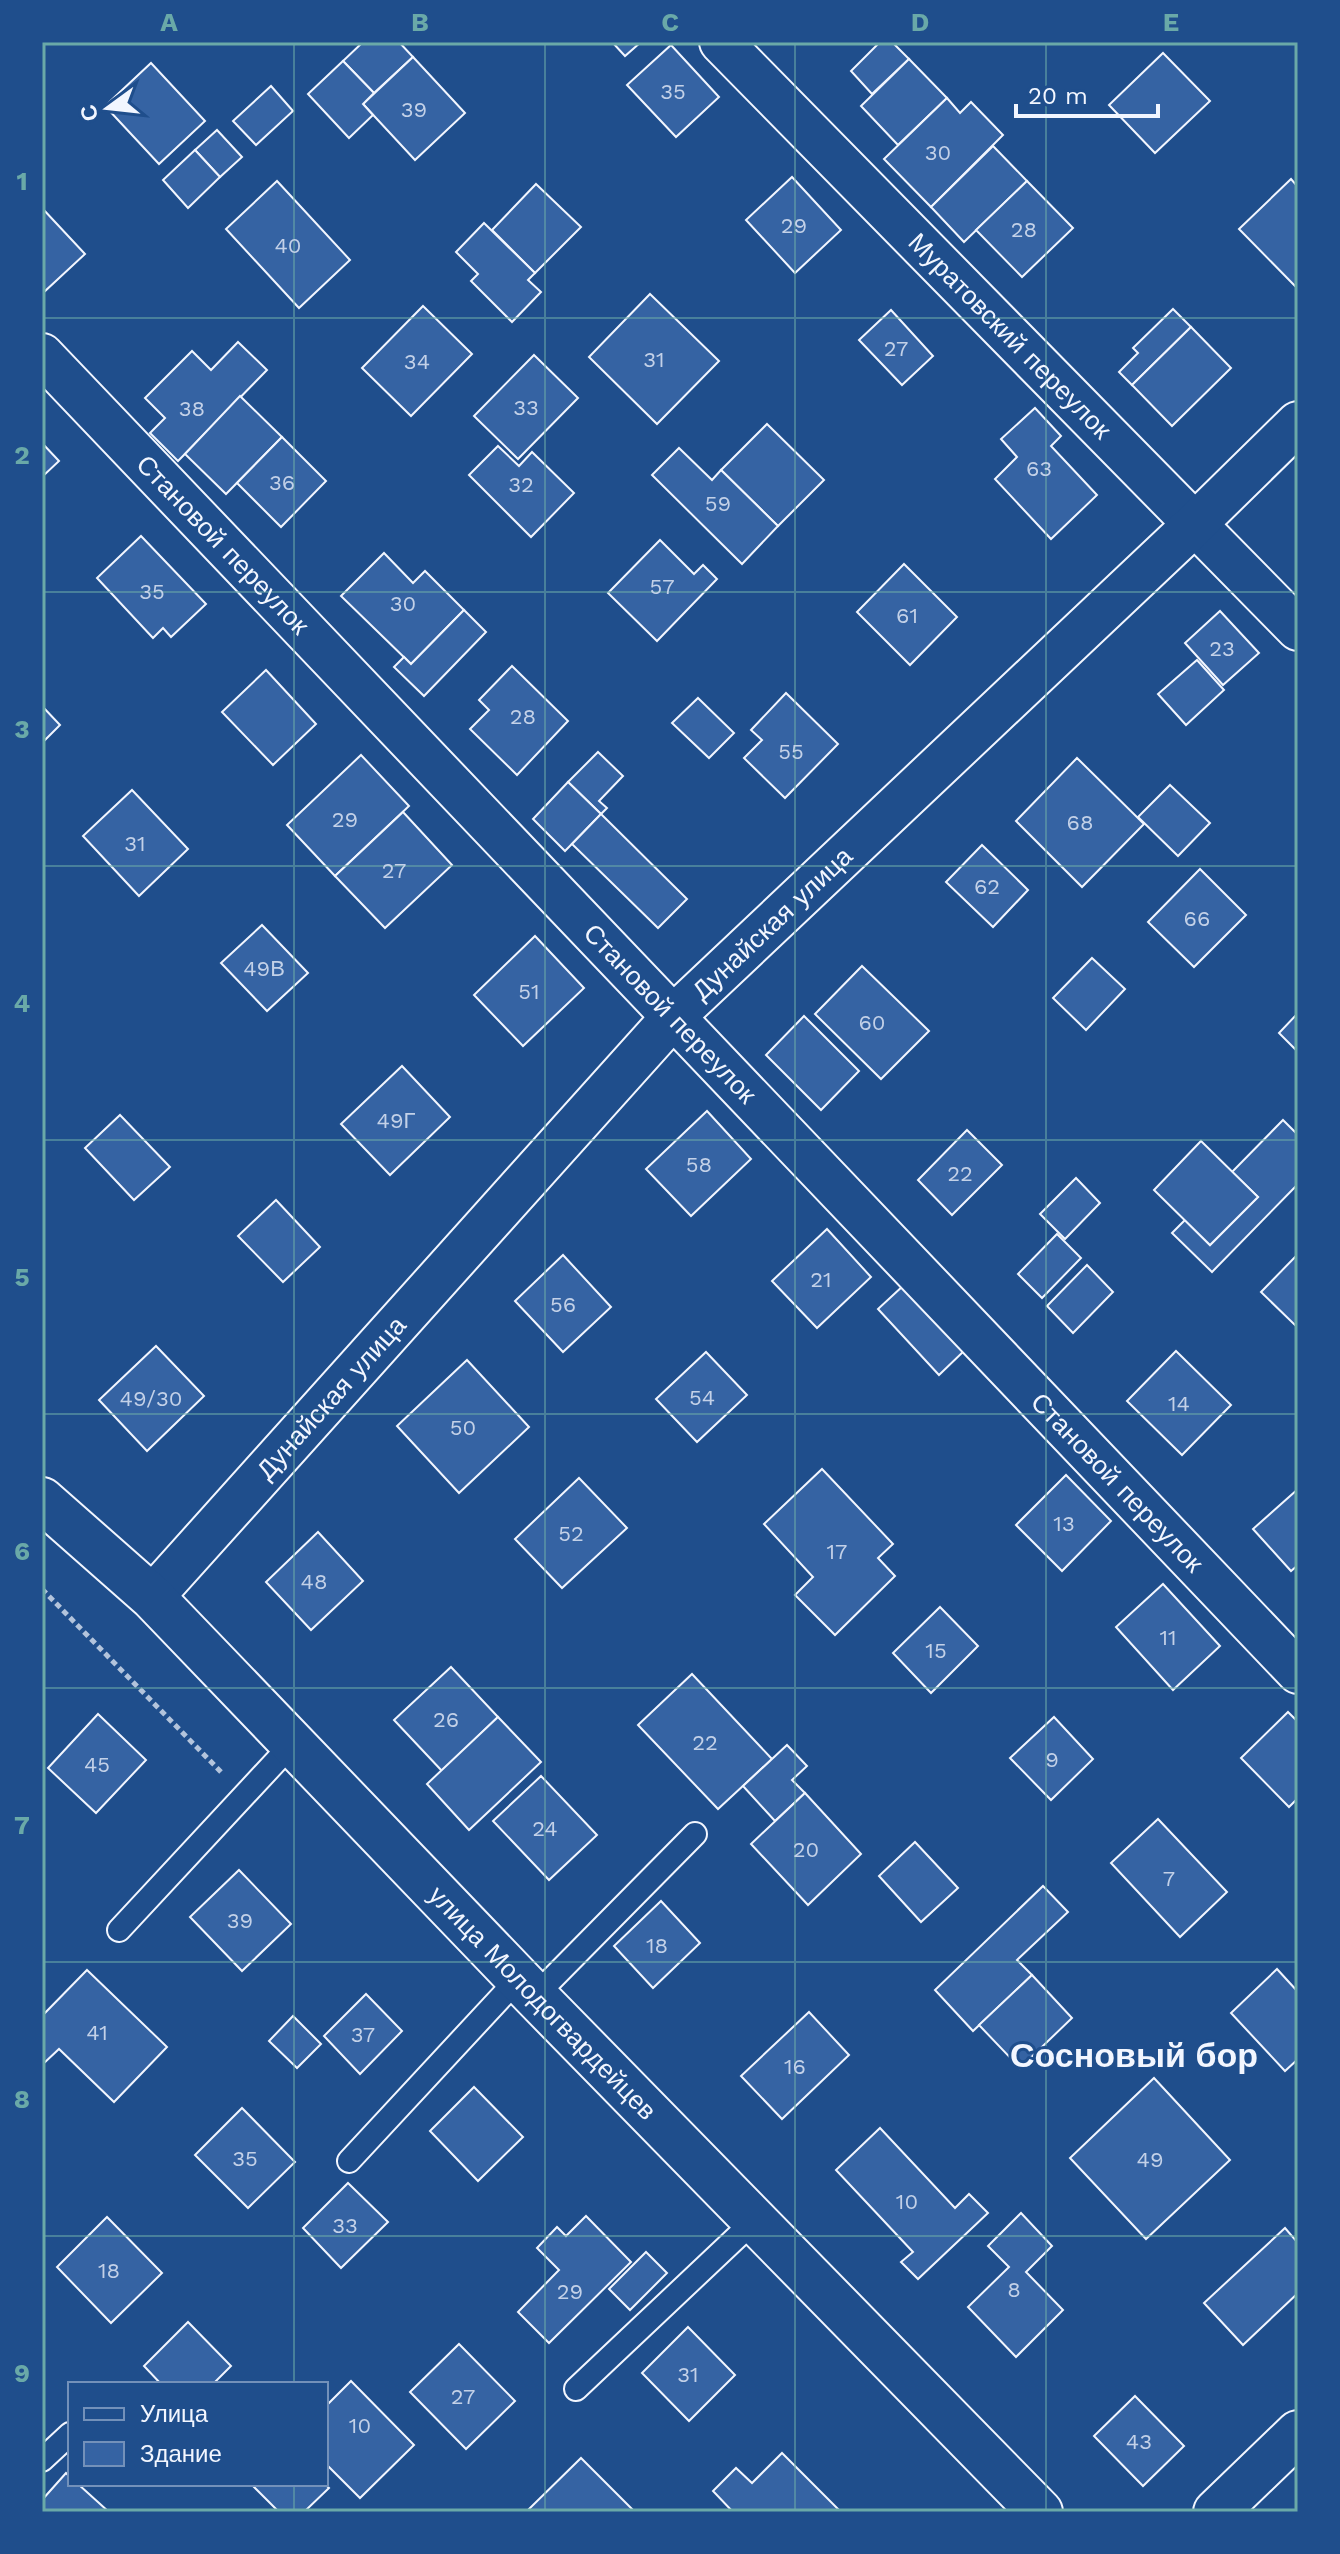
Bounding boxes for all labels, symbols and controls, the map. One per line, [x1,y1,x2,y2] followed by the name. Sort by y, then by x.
[160,7,178,37] text: A
[411,7,429,37] text: B
[661,7,679,37] text: C
[911,7,929,37] text: D
[1163,7,1179,37] text: E
[68,68,148,148] north arrow
[1016,68,1158,118] scale bar
[660,79,686,104] house number: 35
[1028,82,1088,110] text: 20 m
[401,97,427,122] house number: 39
[75,102,103,124] text: С
[925,140,951,165] house number: 30
[16,166,28,196] text: 1
[781,213,807,238] house number: 29
[1011,217,1037,242] house number: 28
[902,227,1118,445] street label: Муратовский переулок
[274,233,302,258] house number: 40
[884,336,908,361] house number: 27
[643,347,665,372] house number: 31
[404,349,430,374] house number: 34
[513,395,539,420] house number: 33
[179,396,205,421] house number: 38
[14,440,30,470] text: 2
[131,449,316,641] street label: Становой переулок
[1026,456,1052,481] house number: 63
[269,470,295,495] house number: 36
[508,472,534,497] house number: 32
[705,491,731,516] house number: 59
[649,574,675,599] house number: 57
[139,579,165,604] house number: 35
[390,591,416,616] house number: 30
[896,603,918,628] house number: 61
[1209,636,1235,661] house number: 23
[510,704,536,729] house number: 28
[14,714,30,744] text: 3
[778,739,804,764] house number: 55
[332,807,358,832] house number: 29
[1067,810,1093,835] house number: 68
[124,831,146,856] house number: 31
[686,841,859,1006] street label: Дунайская улица
[382,858,406,883] house number: 27
[974,874,1000,899] house number: 62
[1184,906,1210,931] house number: 66
[578,918,763,1110] street label: Становой переулок
[243,956,285,981] house number: 49В
[518,979,540,1004] house number: 51
[14,988,31,1018] text: 4
[858,1010,886,1035] house number: 60
[377,1108,416,1133] house number: 49Г
[686,1152,712,1177] house number: 58
[947,1161,973,1186] house number: 22
[14,1262,30,1292] text: 5
[810,1267,832,1292] house number: 21
[550,1292,576,1317] house number: 56
[250,1310,412,1485] street label: Дунайская улица
[689,1385,715,1410] house number: 54
[120,1386,182,1411] house number: 49/30
[1025,1387,1210,1579] street label: Становой переулок
[1168,1391,1190,1416] house number: 14
[450,1415,476,1440] house number: 50
[1053,1511,1075,1536] house number: 13
[558,1521,584,1546] house number: 52
[14,1536,30,1566] text: 6
[827,1539,847,1564] house number: 17
[301,1569,328,1594] house number: 48
[1159,1625,1177,1650] house number: 11
[925,1638,947,1663] house number: 15
[433,1707,459,1732] house number: 26
[692,1730,718,1755] house number: 22
[1045,1747,1059,1772] house number: 9
[84,1752,110,1777] house number: 45
[14,1810,30,1840] text: 7
[532,1816,558,1841] house number: 24
[793,1837,819,1862] house number: 20
[1163,1866,1175,1891] house number: 7
[423,1880,663,2126] street label: улица Молодогвардейцев
[227,1908,253,1933] house number: 39
[646,1933,668,1958] house number: 18
[86,2020,108,2045] house number: 41
[351,2022,375,2047] house number: 37
[1010,2035,1258,2075] district label: Сосновый бор
[784,2054,806,2079] house number: 16
[14,2084,30,2114] text: 8
[232,2146,258,2171] house number: 35
[1136,2147,1164,2172] house number: 49
[896,2189,918,2214] house number: 10
[332,2213,358,2238] house number: 33
[98,2258,120,2283] house number: 18
[1007,2277,1021,2302] house number: 8
[557,2279,583,2304] house number: 29
[14,2358,30,2388] text: 9
[677,2362,699,2387] house number: 31
[68,2382,328,2486] legend
[451,2384,475,2409] house number: 27
[140,2400,209,2428] text: Улица
[349,2413,371,2438] house number: 10
[1126,2429,1152,2454] house number: 43
[140,2440,222,2468] text: Здание

